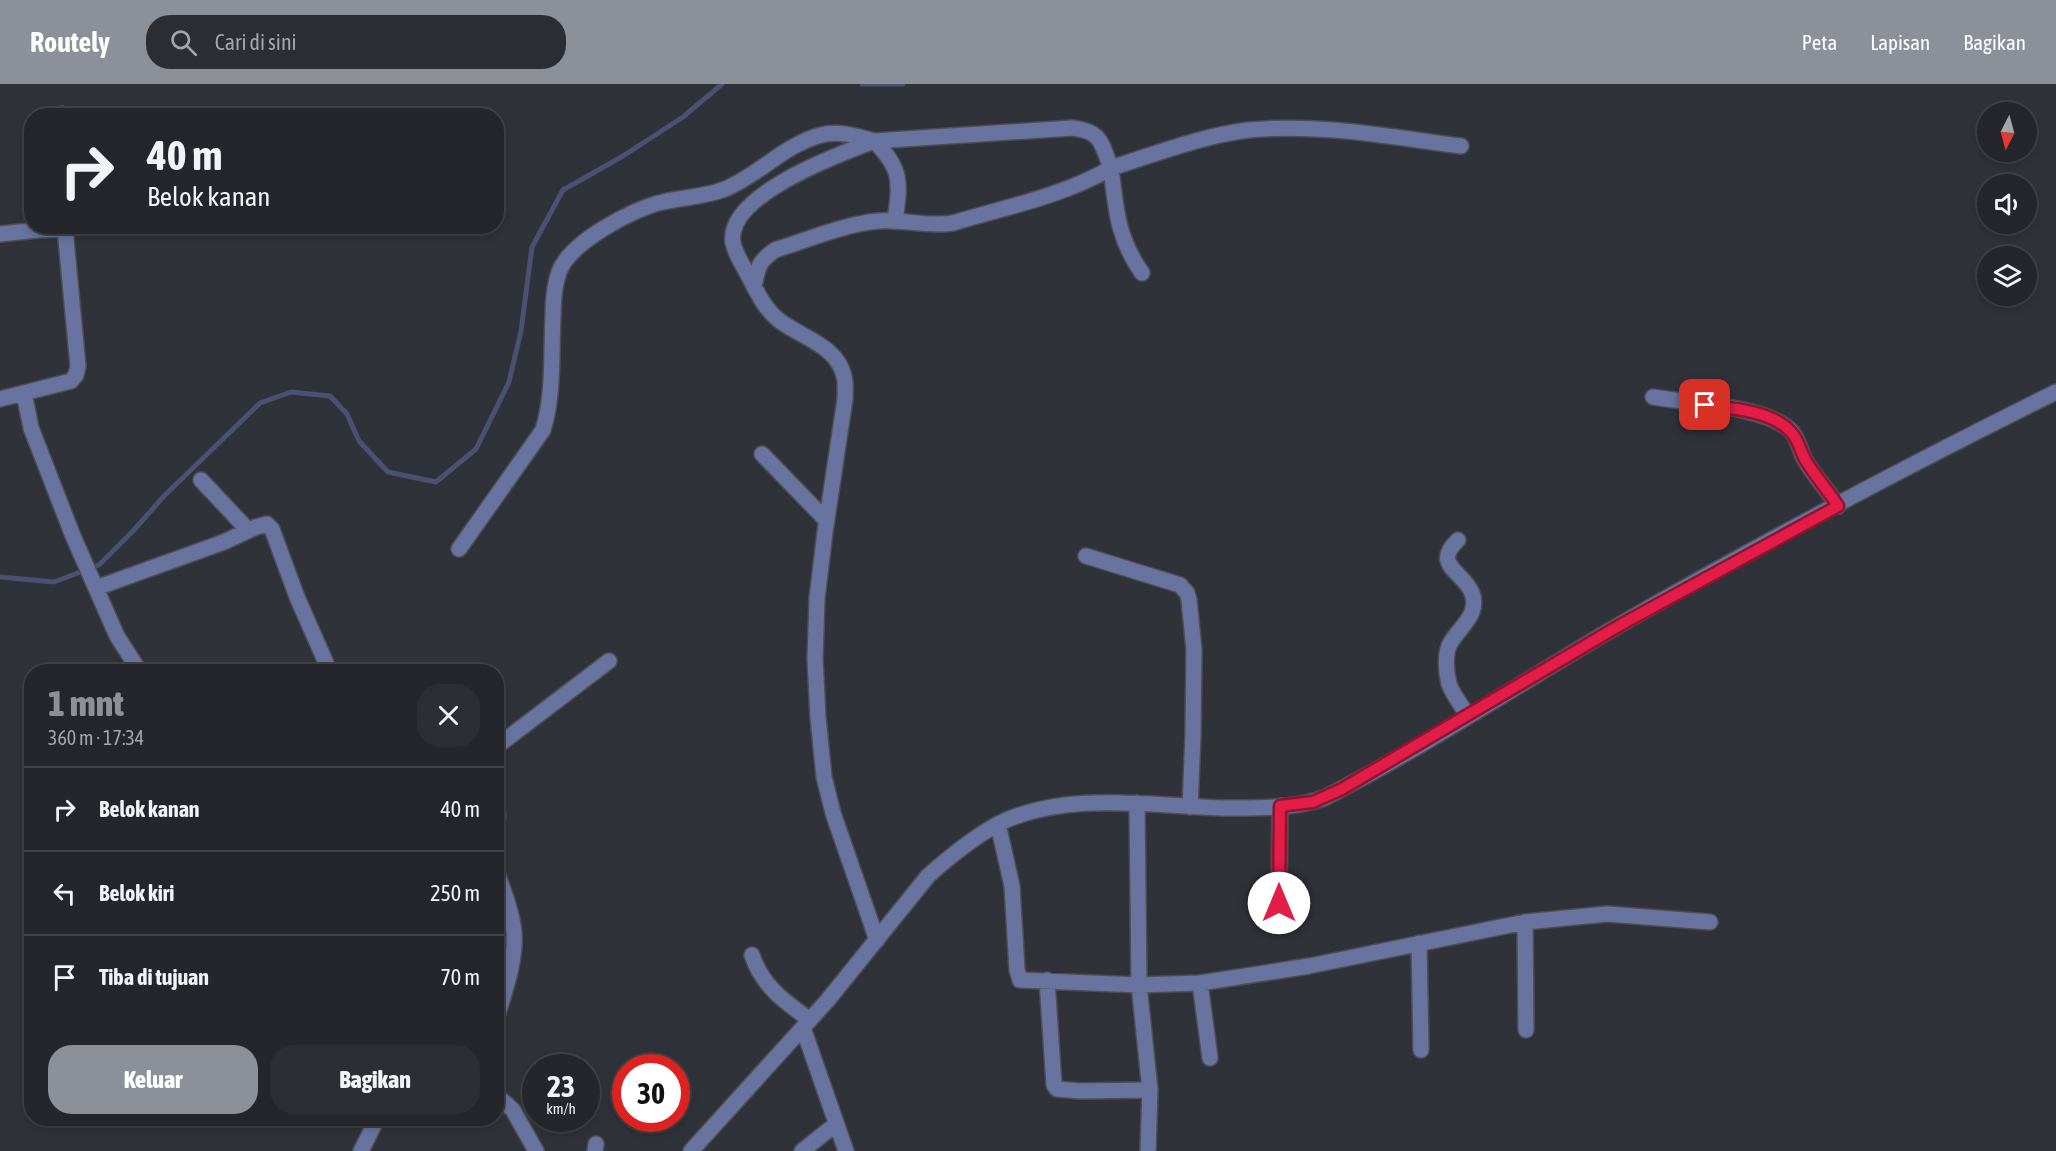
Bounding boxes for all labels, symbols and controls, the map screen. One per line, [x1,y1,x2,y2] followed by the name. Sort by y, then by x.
[146,15,566,69] search box
[30,26,110,58] text: Routely
[167,26,200,59] icon: search
[215,29,297,55] text: Cari di sini
[1802,30,1837,54] text: Peta
[1870,30,1930,54] text: Lapisan
[1963,30,2026,54] text: Bagikan
[1977,102,2037,162] north arrow
[1977,102,2037,306] map controls
[147,131,222,179] text: 40 m
[48,132,126,210] icon: right
[1977,174,2037,234] button: sound
[147,181,270,212] text: Belok kanan
[1977,246,2037,306] button: layers
[1679,379,1730,430] pin
[1688,388,1721,421] icon: arrive
[48,682,124,724] text: 1 mnt
[417,684,480,747] button: close
[48,726,144,749] text: 360 m · 17:34
[48,793,81,826] icon: right
[99,796,200,822] text: Belok kanan
[440,796,480,822] text: 40 m
[1247,871,1311,935] position arrow
[48,877,81,910] icon: left
[99,880,174,906] text: Belok kiri
[430,880,480,906] text: 250 m
[48,961,81,994] icon: arrive
[99,964,209,990] text: Tiba di tujuan
[440,964,480,990] text: 70 m
[48,1045,258,1114] button: Keluar
[270,1045,480,1114] button: Bagikan
[612,1054,690,1132] speed limit sign: 30
[547,1069,575,1103] text: 23
[546,1100,576,1117] text: km/h

